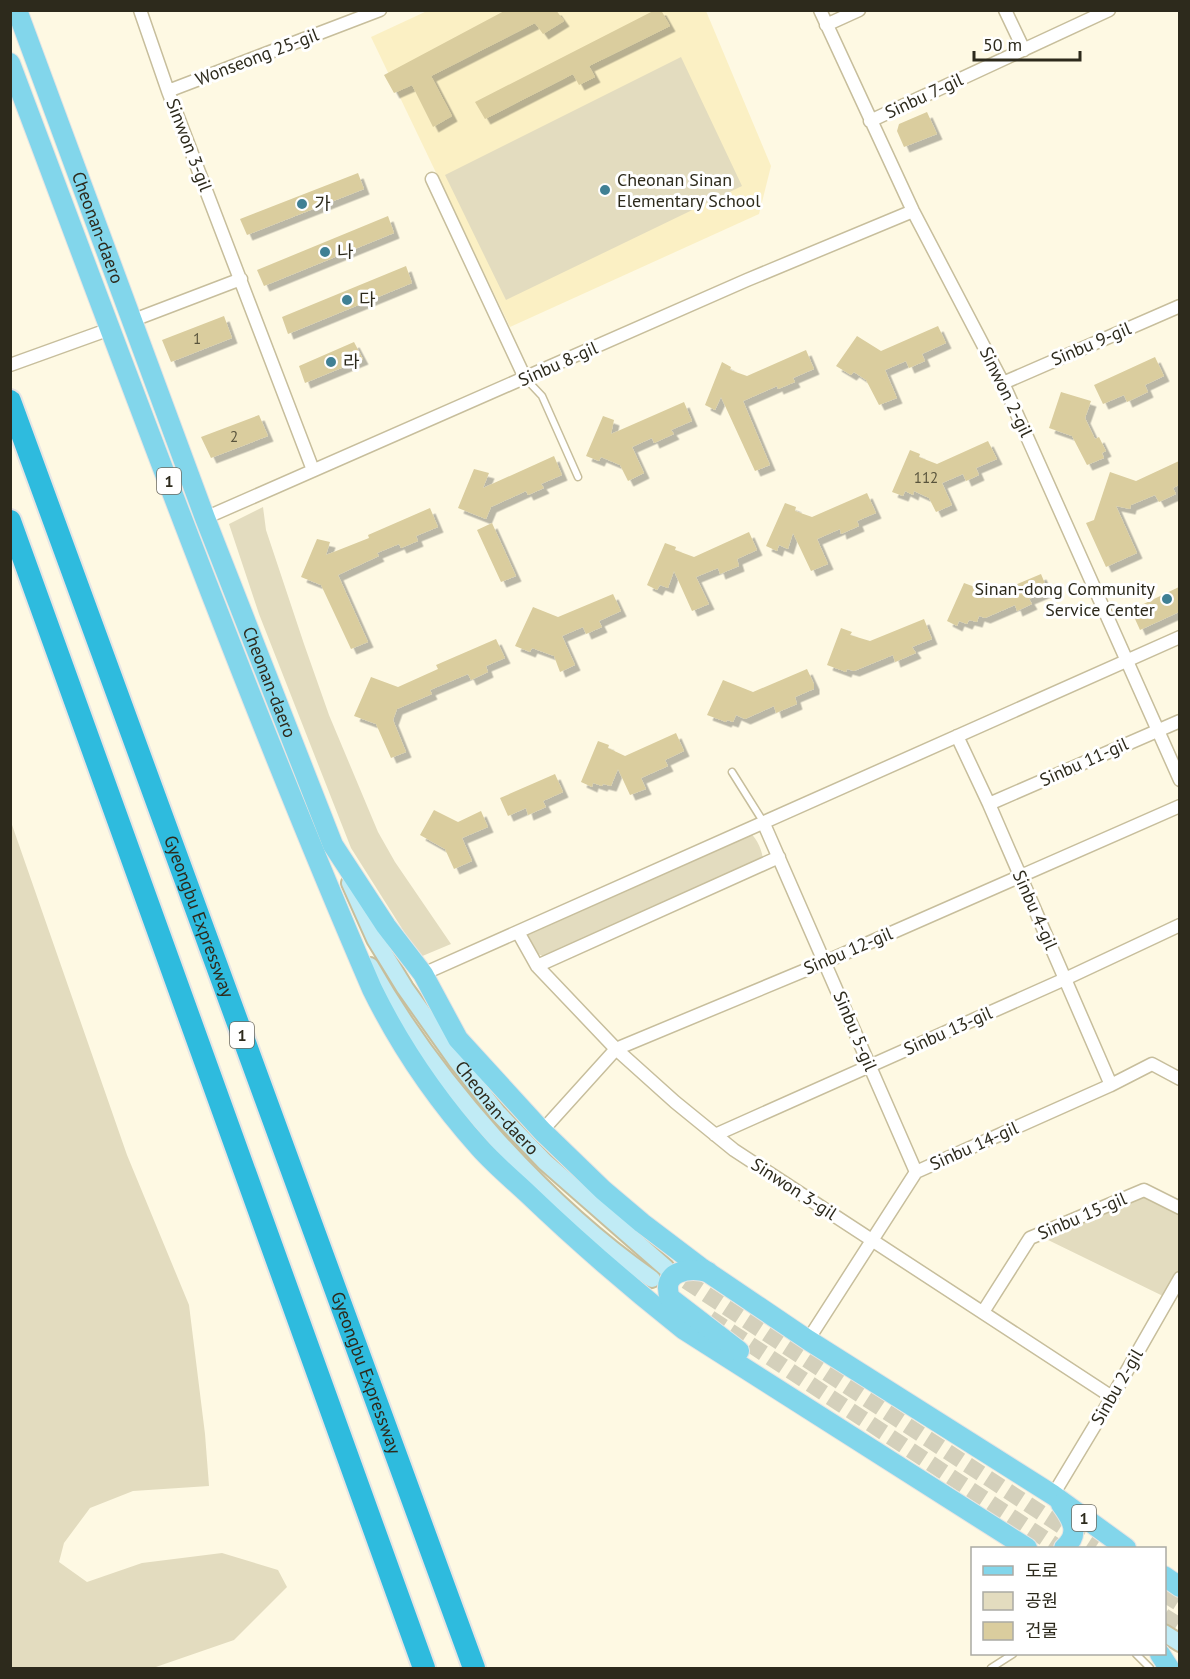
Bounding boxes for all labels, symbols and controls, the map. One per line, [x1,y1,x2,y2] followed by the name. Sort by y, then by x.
[192,22,322,91] street label: Wonseong 25-gil
[974,24,1080,62] scale bar
[983,33,1022,56] text: 50 m
[881,67,967,124] street label: Sinbu 7-gil
[161,95,218,195] street label: Sinwon 3-gil
[67,168,129,286] street label: Cheonan-daero
[617,168,761,212] place label: Cheonan Sinan Elementary School
[598,183,612,197] marker: Cheonan Sinan Elementary School
[314,192,331,215] place label: 가
[295,197,309,211] marker: 가
[337,240,354,263] place label: 나
[318,245,332,259] marker: 나
[359,288,376,311] place label: 다
[340,293,354,307] marker: 다
[1047,316,1135,371] street label: Sinbu 9-gil
[193,329,201,348] house number: 1
[515,336,602,391] street label: Sinbu 8-gil
[975,343,1039,441] street label: Sinwon 2-gil
[343,350,360,373] place label: 라
[324,355,338,369] marker: 라
[230,427,238,446] house number: 2
[157,468,181,494] road number: 1
[914,468,938,487] house number: 112
[974,577,1156,621] place label: Sinan-dong Community Service Center
[1160,592,1174,606] marker: Sinan-dong Community Service Center
[238,623,302,741] street label: Cheonan-daero
[1036,732,1132,791] street label: Sinbu 11-gil
[159,832,240,1001] street label: Gyeongbu Expressway
[1008,867,1063,954] street label: Sinbu 4-gil
[800,921,896,980] street label: Sinbu 12-gil
[828,987,883,1075] street label: Sinbu 5-gil
[900,1001,996,1060] street label: Sinbu 13-gil
[230,1022,254,1048] road number: 1
[450,1056,544,1160] street label: Cheonan-daero
[926,1116,1022,1175] street label: Sinbu 14-gil
[747,1152,842,1225] street label: Sinwon 3-gil
[1034,1186,1130,1245] street label: Sinbu 15-gil
[326,1288,407,1458] street label: Gyeongbu Expressway
[1085,1344,1148,1429] street label: Sinbu 2-gil
[1072,1505,1096,1531] road number: 1
[971,1547,1166,1655] legend
[1025,1559,1058,1582] text: 도로
[1025,1589,1058,1612] text: 공원
[1025,1619,1058,1642] text: 건물

